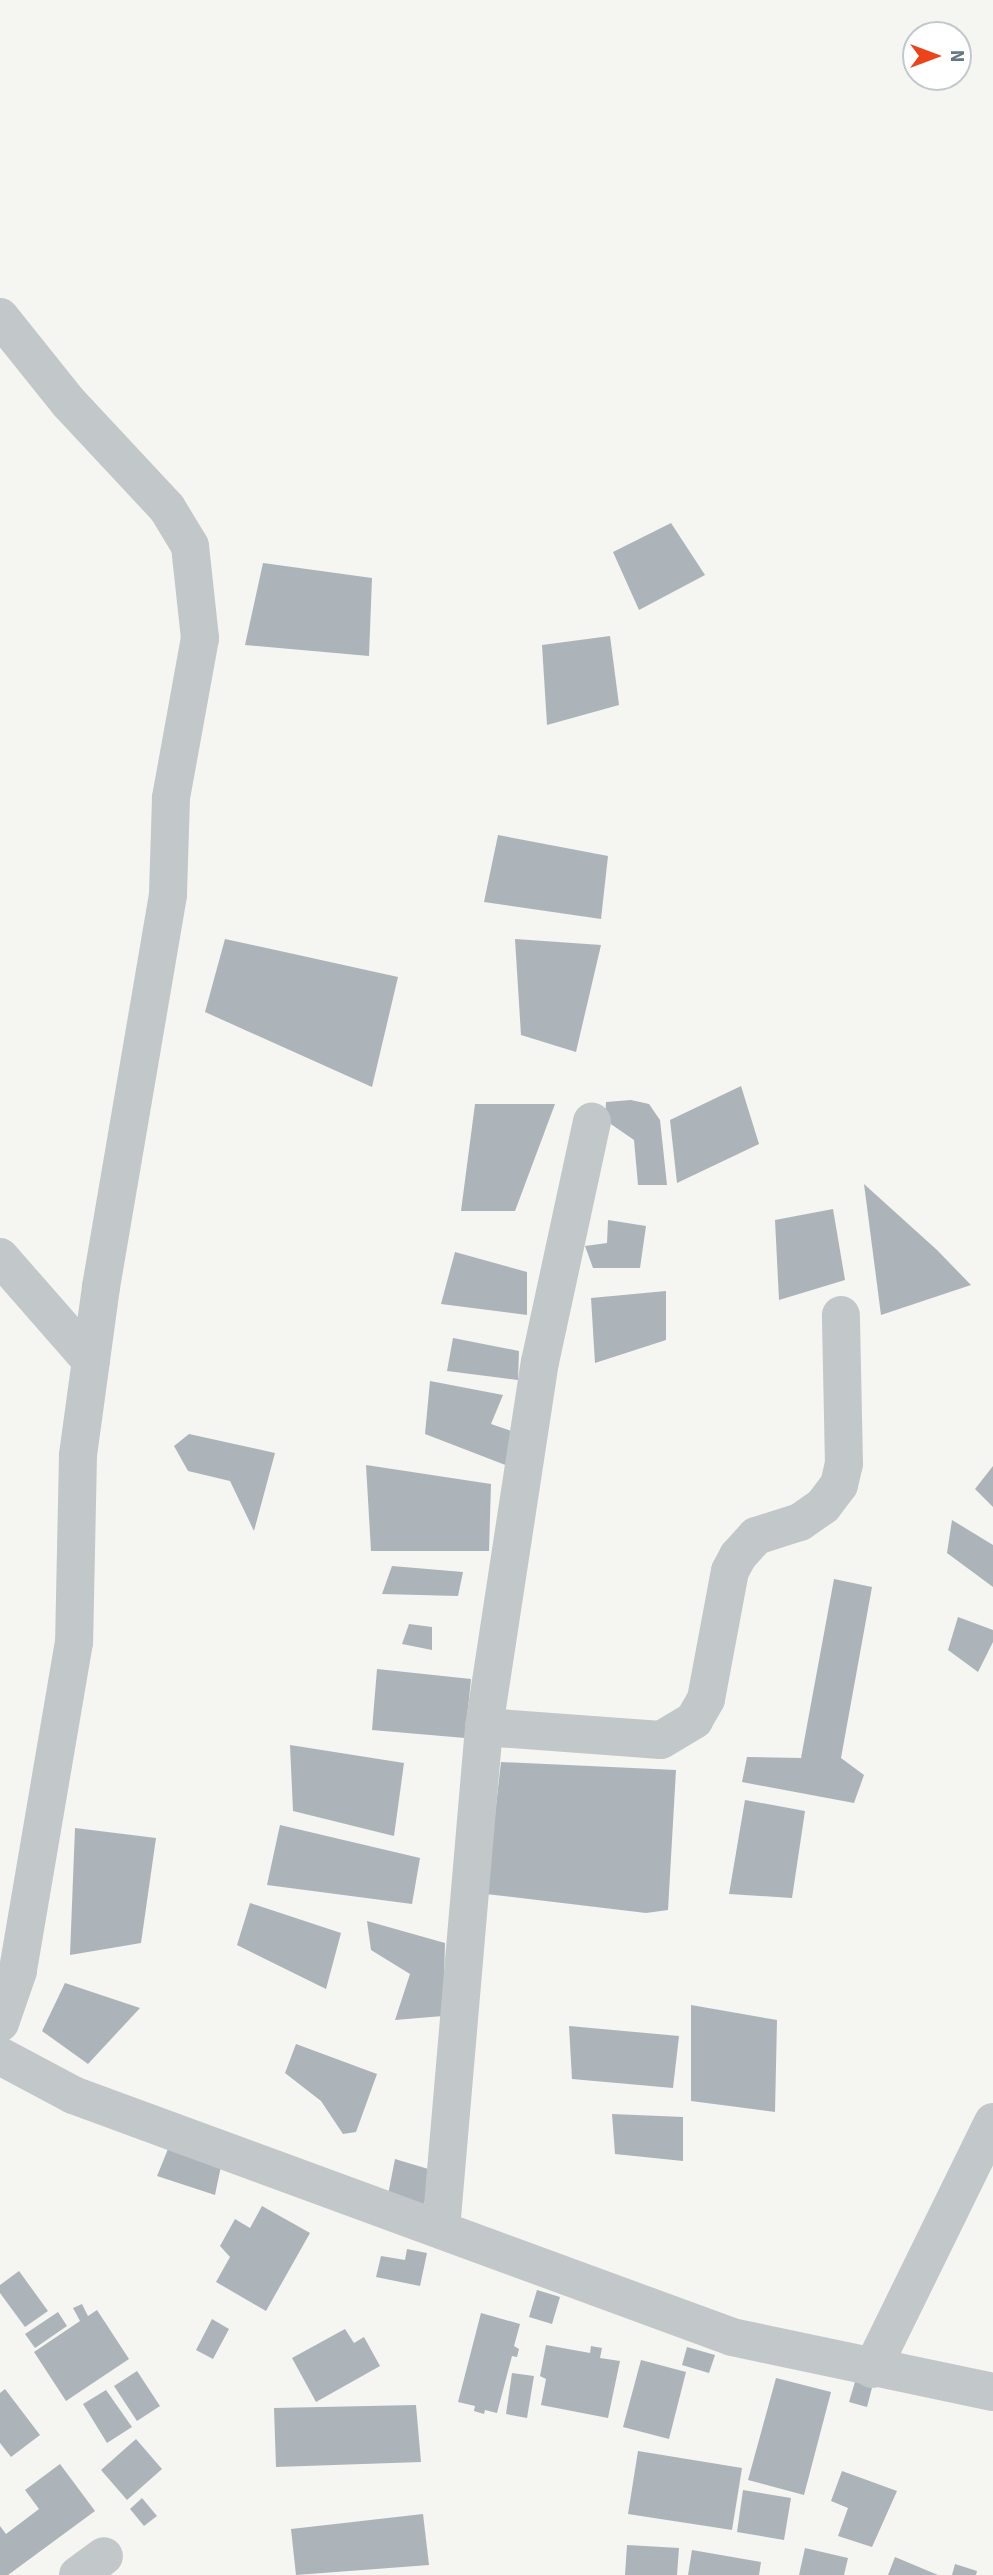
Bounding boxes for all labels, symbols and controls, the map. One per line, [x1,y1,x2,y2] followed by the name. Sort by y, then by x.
[902,21,972,91] north arrow
[943,50,970,62] text: N

